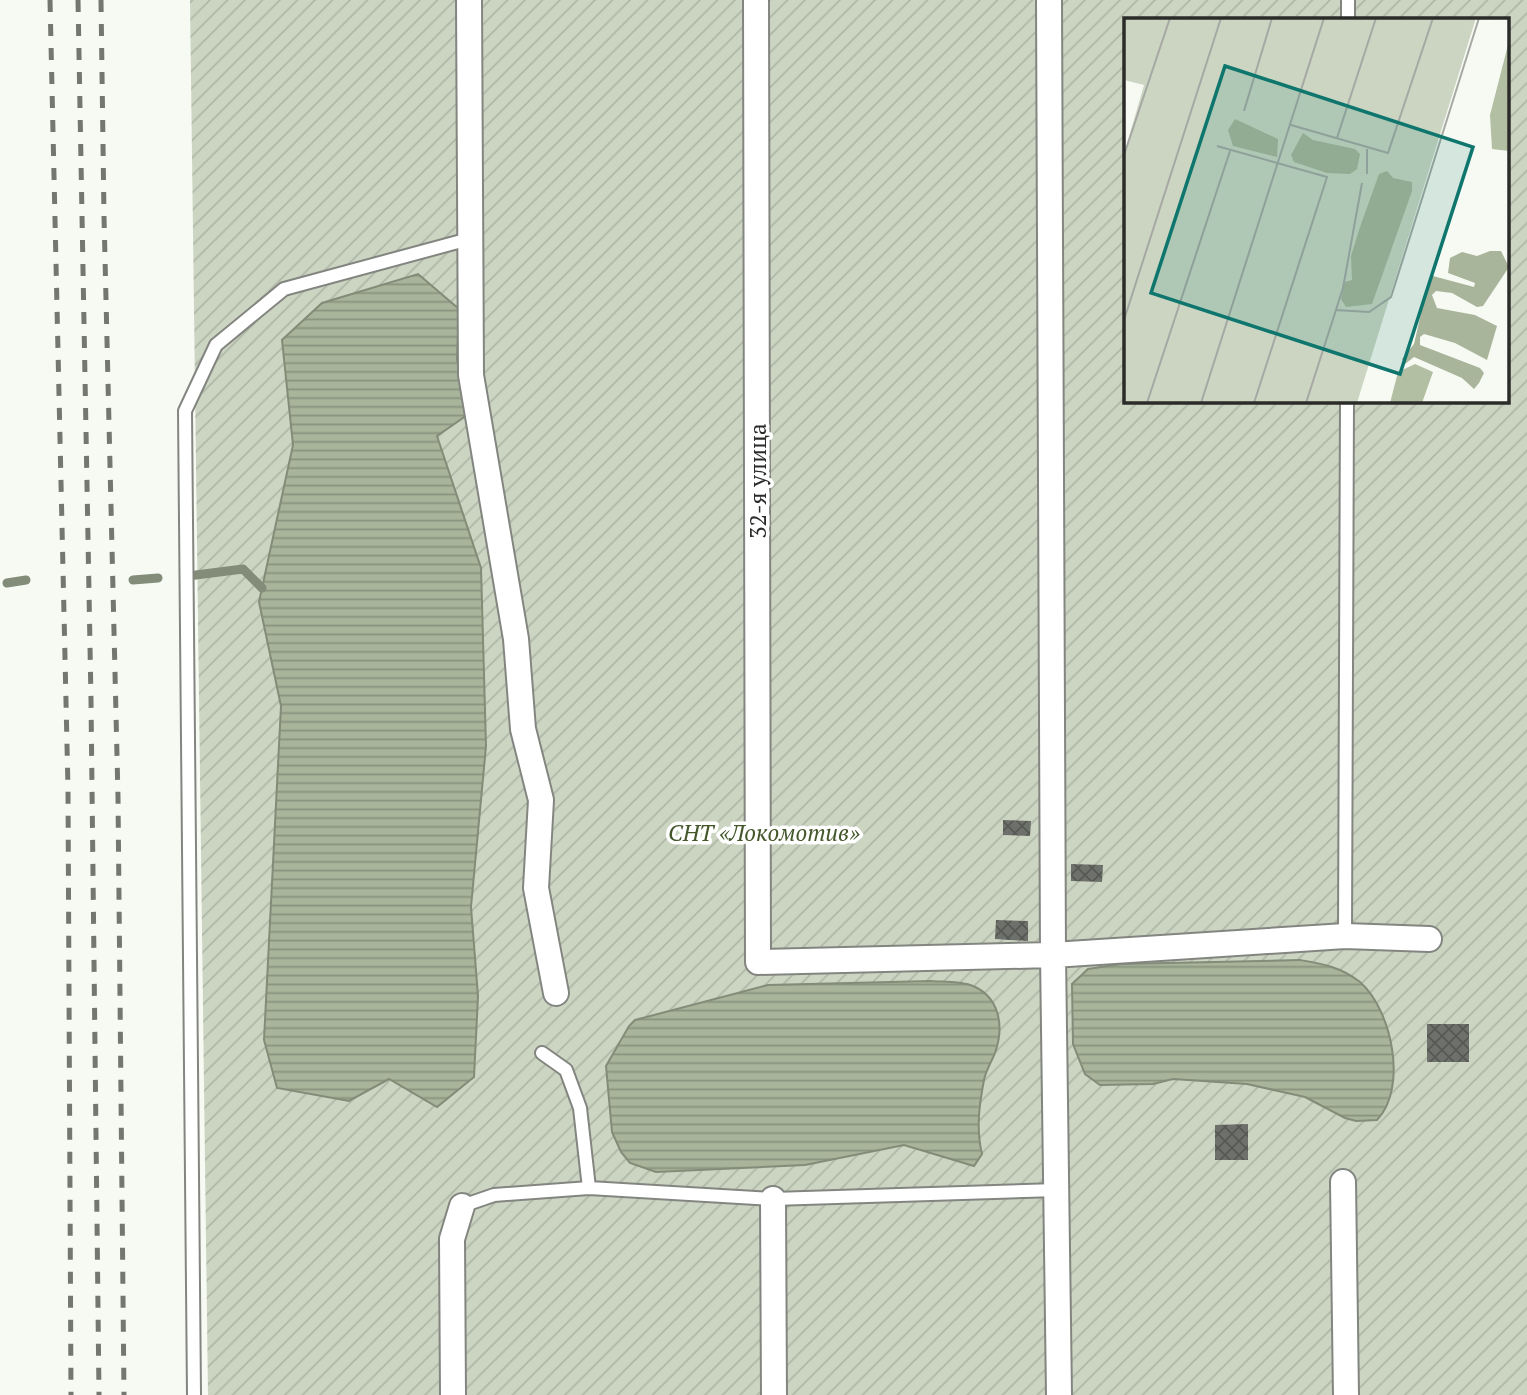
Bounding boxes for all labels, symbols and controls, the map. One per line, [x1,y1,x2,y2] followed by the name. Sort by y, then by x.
[1124,18,1510,402] inset map
[742,423,773,539] street label: 32-я улица
[668,817,860,848] park label: СНТ «Локомотив»

